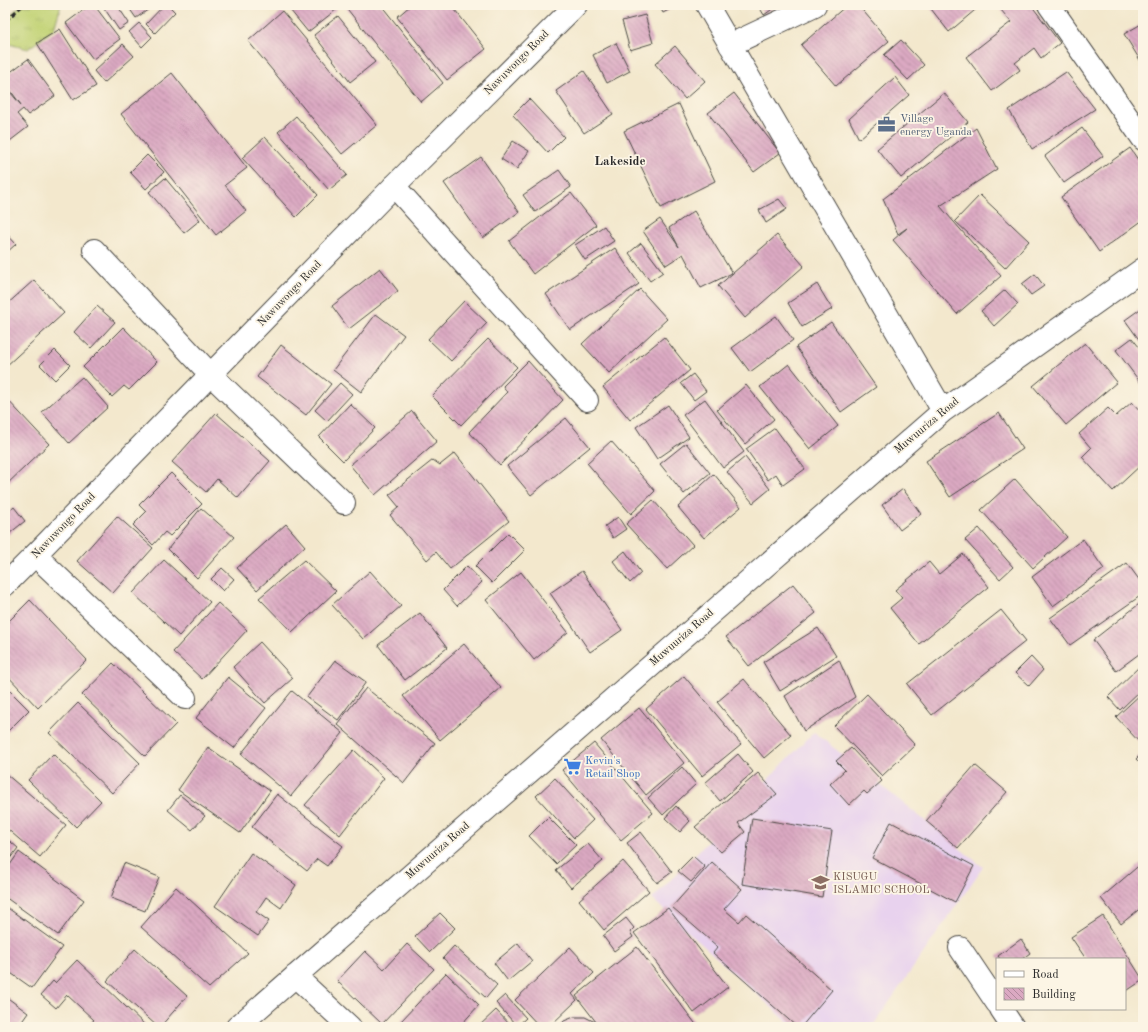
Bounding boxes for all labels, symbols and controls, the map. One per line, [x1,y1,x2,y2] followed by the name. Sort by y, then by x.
[483,28,552,97] street label: Nawuwongo Road
[900,114,973,138] place label: Village energy Uganda
[877,115,897,135] office icon: Village energy Uganda
[594,155,646,168] district label: Lakeside
[256,259,324,329] street label: Nawuwongo Road
[893,396,962,456] street label: Muwuuriza Road
[30,491,98,561] street label: Nawuwongo Road
[648,607,716,669] street label: Muwuuriza Road
[585,756,640,780] place label: Kevin's Retail Shop
[562,757,582,777] supermarket icon: Kevin's Retail Shop
[404,820,472,882] street label: Muwuuriza Road
[833,872,930,896] place label: KISUGU ISLAMIC SCHOOL
[810,873,830,893] school or university icon: KISUGU ISLAMIC SCHOOL
[996,958,1126,1010] legend
[1032,969,1059,981] text: Road
[1032,989,1076,1001] text: Building

